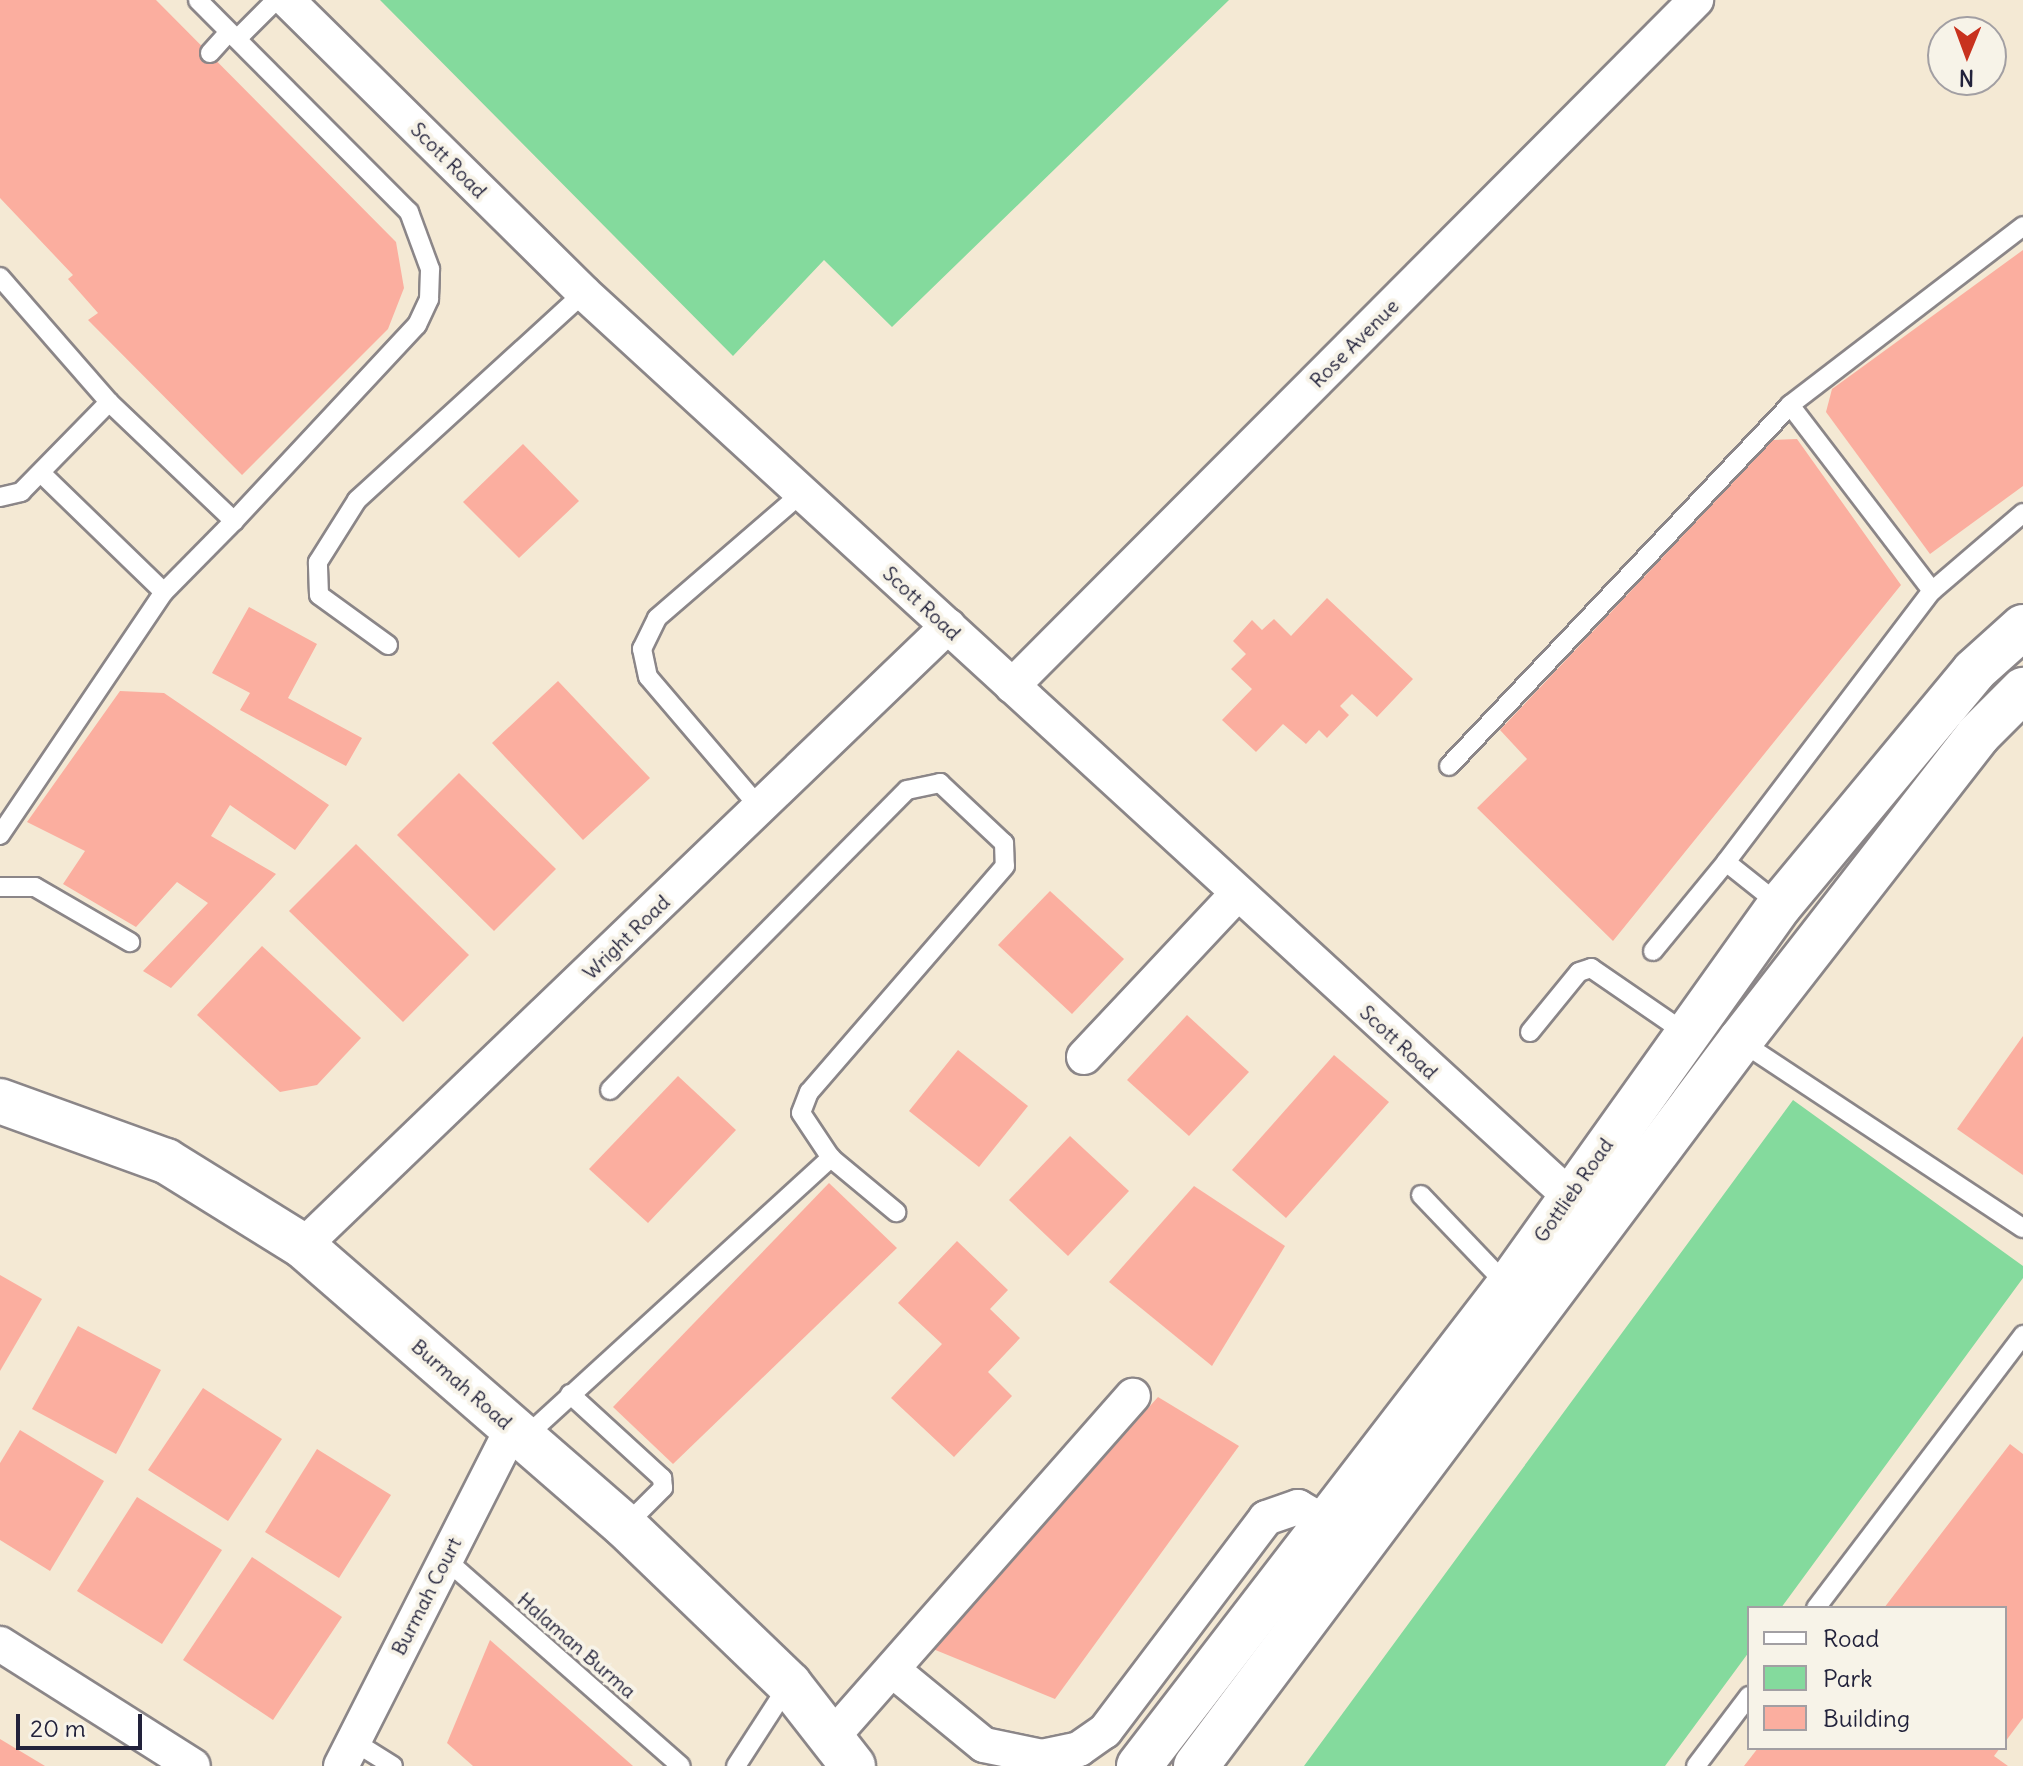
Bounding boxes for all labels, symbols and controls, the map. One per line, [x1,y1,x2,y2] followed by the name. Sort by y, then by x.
[1927,16,2007,96] north arrow
[1959,64,1974,92] text: N
[406,117,492,203] street label: Scott Road
[1305,294,1403,392] street label: Rose Avenue
[878,561,966,645] street label: Scott Road
[578,890,674,984] street label: Wright Road
[1355,1000,1443,1084] street label: Scott Road
[1528,1133,1618,1247] street label: Gottlieb Road
[407,1334,517,1434] street label: Burmah Road
[386,1533,466,1659] street label: Burmah Court
[513,1587,641,1703] street label: Halaman Burma
[1747,1606,2007,1750] legend
[1823,1623,1879,1653] text: Road
[1823,1663,1873,1693] text: Park
[20,1698,146,1748] scale bar
[1823,1703,1910,1733] text: Building
[30,1713,86,1743] text: 20 m

